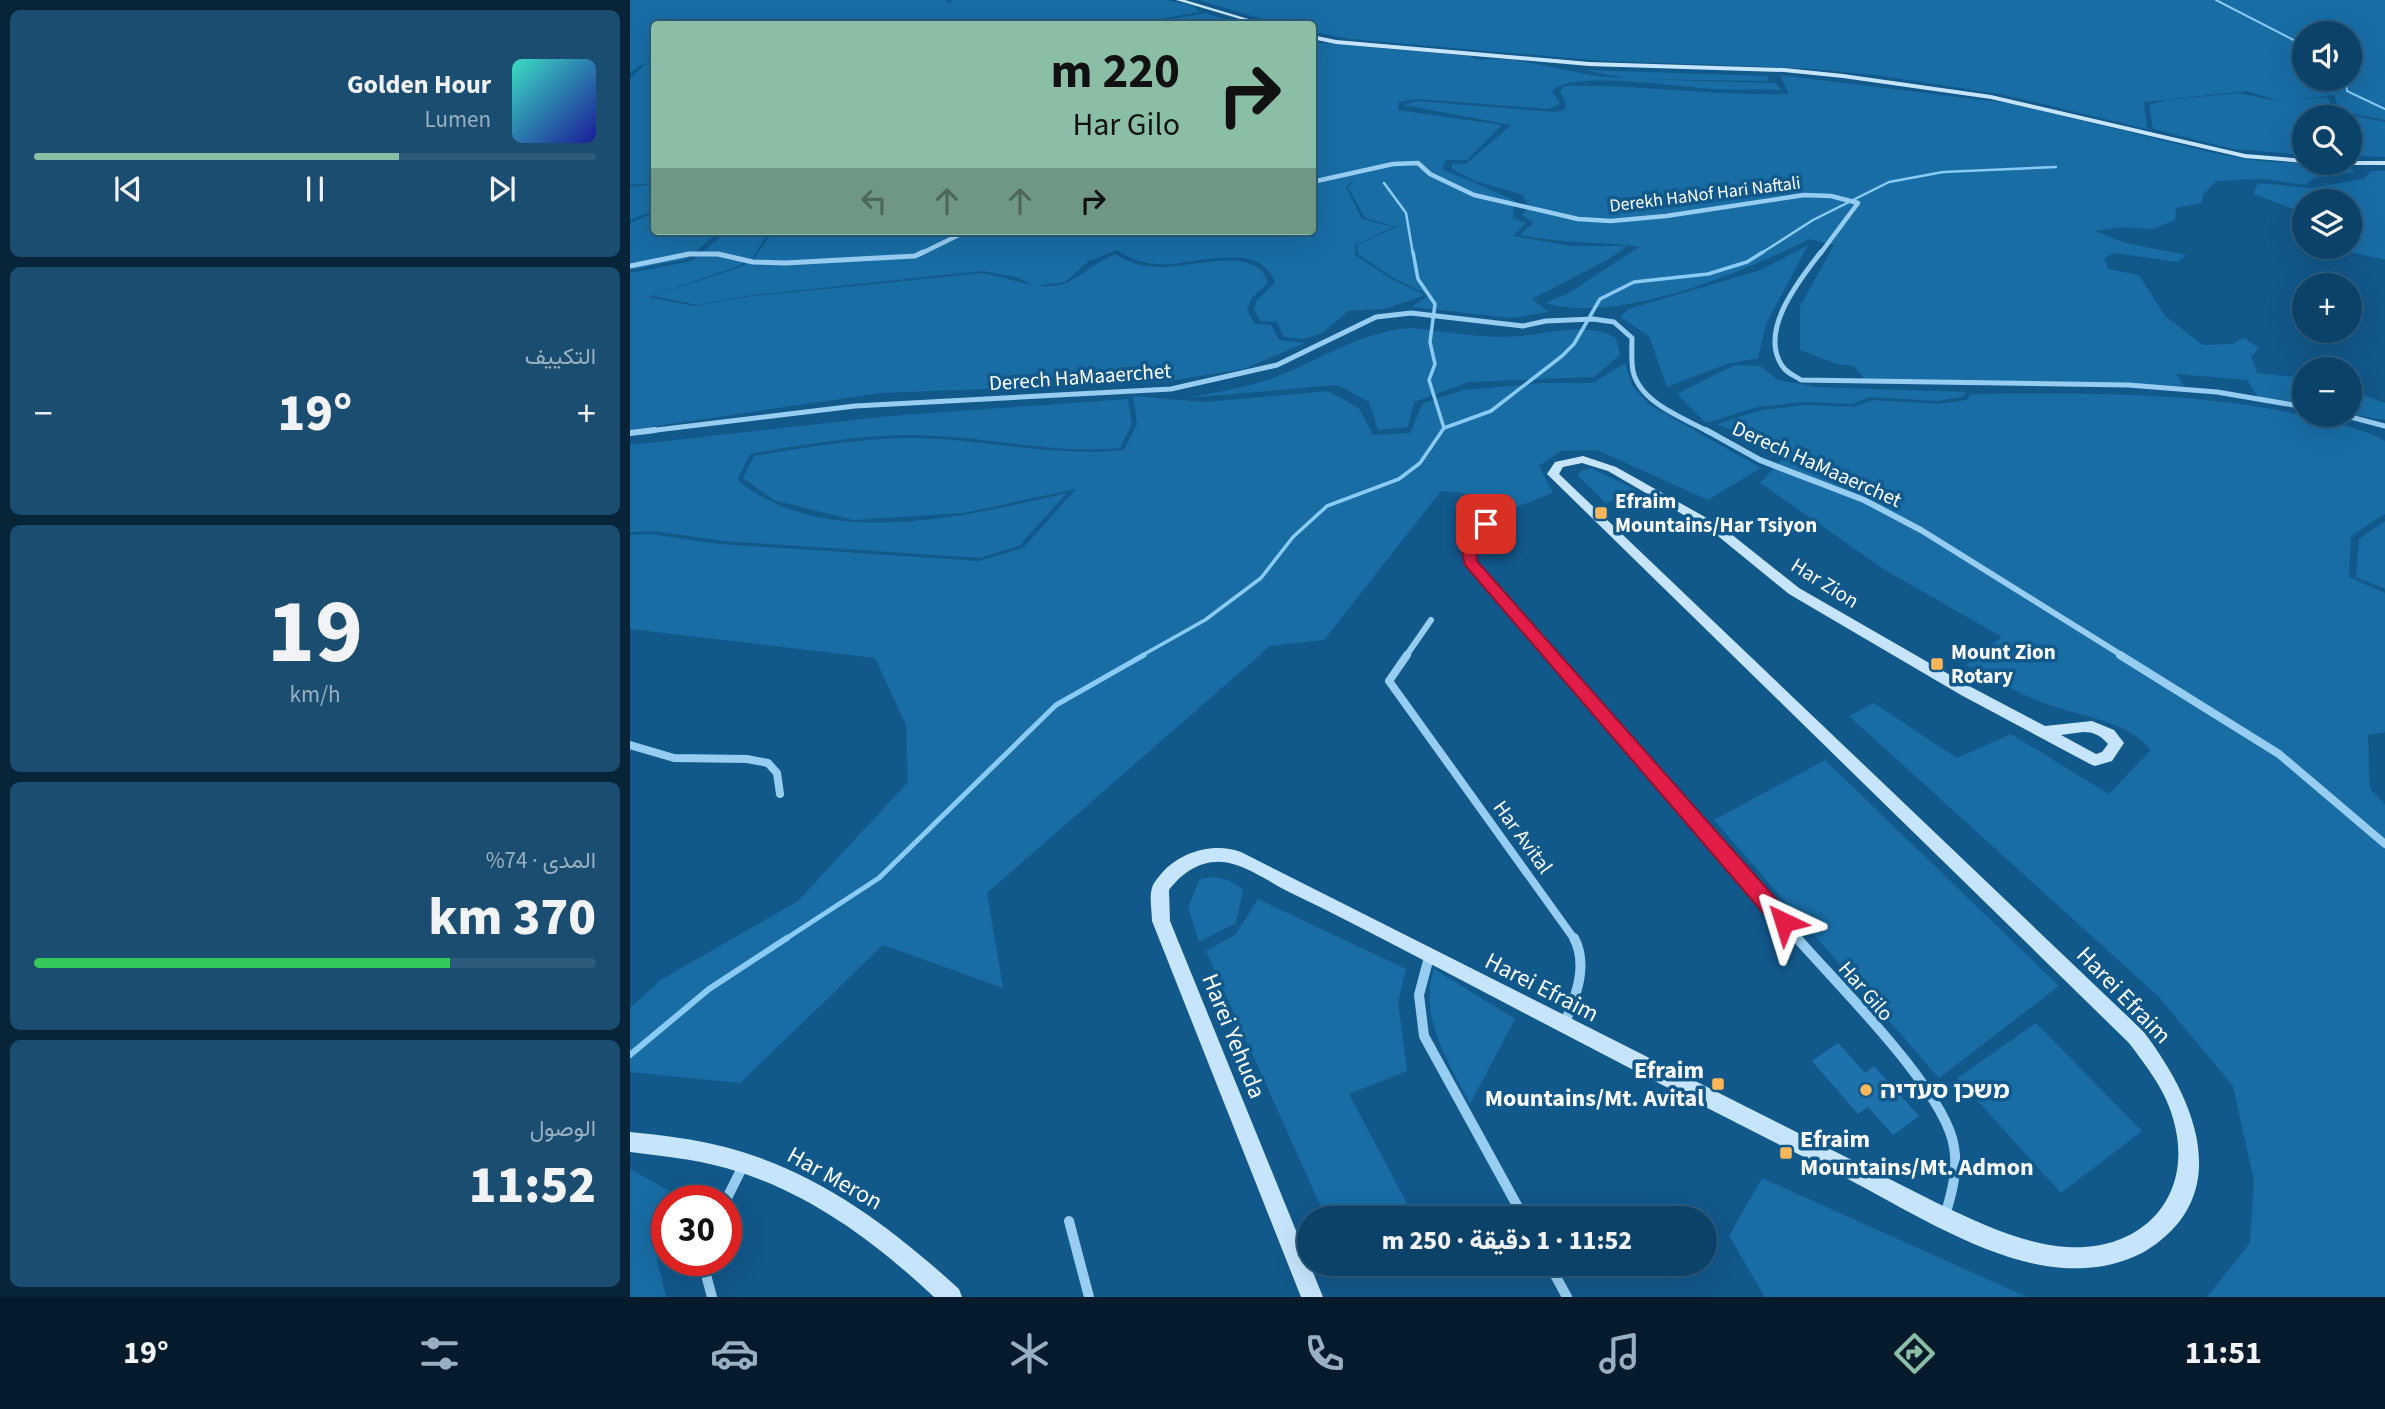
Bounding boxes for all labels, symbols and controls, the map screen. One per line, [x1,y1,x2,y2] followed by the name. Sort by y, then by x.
[2292,21,2362,427] map controls
[2292,21,2362,91] button: sound
[1051,37,1180,107] text: 220 m
[1204,49,1295,140] icon: right
[347,66,491,103] text: Golden Hour
[1072,102,1180,148] text: Har Gilo
[424,103,491,136] text: Lumen
[2292,105,2362,175] button: search
[109,170,147,208] icon: previous
[296,170,334,208] icon: pause
[483,170,521,208] icon: next
[1608,170,1802,219] street label: Derekh HaNof Hari Naftali
[855,182,893,220] icon: left
[928,182,966,220] icon: ahead
[1001,182,1039,220] icon: ahead
[1074,182,1112,220] icon: right
[2292,189,2362,259] button: layers
[2292,273,2362,343] button: +
[525,340,596,373] text: التكييف
[988,356,1172,398] street label: Derech HaMaaerchet
[2292,357,2362,427] button: −
[278,377,352,451] text: 19°
[34,387,53,441] text: −
[577,387,596,441] text: +
[1728,413,1906,515] street label: Derech HaMaaerchet
[1615,486,1817,540] place label: Efraim Mountains/Har Tsiyon
[1456,494,1516,554] pin
[1467,505,1505,543] icon: arrive
[1593,505,1609,521] marker: Efraim Mountains/Har Tsiyon
[1785,550,1865,616] street label: Har Zion
[267,568,363,697] text: 19
[1951,637,2056,691] place label: Mount Zion Rotary
[1929,656,1945,672] marker: Mount Zion Rotary
[290,678,341,711] text: km/h
[1486,794,1560,880] street label: Har Avital
[486,844,596,877] text: المدى · 74%
[428,881,596,955] text: 370 km
[1747,885,1821,959] position arrow
[2068,939,2179,1052] street label: Harei Efraim
[1479,944,1605,1031] street label: Harei Efraim
[1832,955,1900,1027] street label: Har Gilo
[1193,968,1275,1104] street label: Harei Yehuda
[1485,1053,1704,1116] place label: Efraim Mountains/Mt. Avital
[1880,1073,2010,1108] place label: משכן סעדיה
[1710,1076,1726,1092] marker: Efraim Mountains/Mt. Avital
[1858,1082,1874,1098] marker: משכן סעדיה
[530,1112,596,1145] text: الوصول
[1800,1122,2034,1185] place label: Efraim Mountains/Mt. Admon
[781,1138,889,1219] street label: Har Meron
[1778,1145,1794,1161] marker: Efraim Mountains/Mt. Admon
[469,1149,596,1223] text: 11:52
[651,1185,742,1276] speed limit sign: 30
[1382,1222,1632,1259] text: 11:52 · 1 دقيقة · 250 m
[415,1329,464,1378] icon: filters
[710,1329,759,1378] icon: car
[1005,1329,1054,1378] icon: climate
[1300,1329,1349,1378] icon: phone
[1595,1329,1644,1378] icon: music
[1890,1329,1939,1378] icon: directions
[123,1330,169,1376] text: 19°
[2185,1330,2262,1376] text: 11:51

